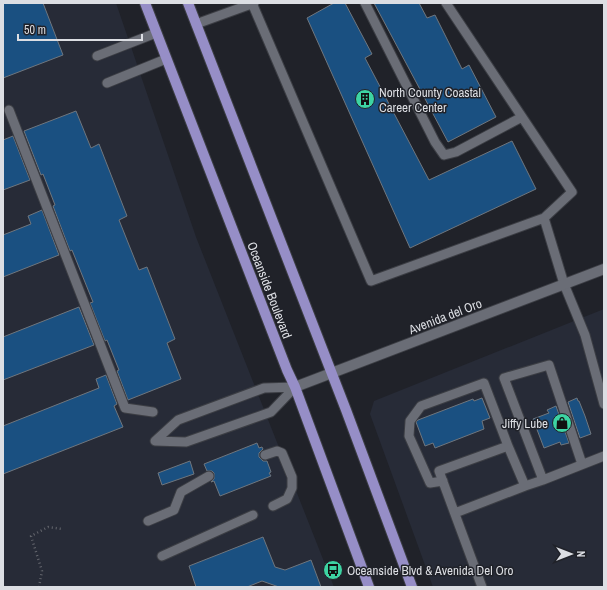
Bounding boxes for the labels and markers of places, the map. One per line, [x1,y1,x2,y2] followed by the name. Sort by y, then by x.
[379,84,481,116] place label: North County Coastal Career Center
[354,88,376,110] building icon: North County Coastal Career Center
[551,412,573,434] shop icon: Jiffy Lube
[502,415,548,432] place label: Jiffy Lube
[322,559,344,581] bus stop icon: Oceanside Blvd & Avenida Del Oro
[347,562,513,579] place label: Oceanside Blvd & Avenida Del Oro

